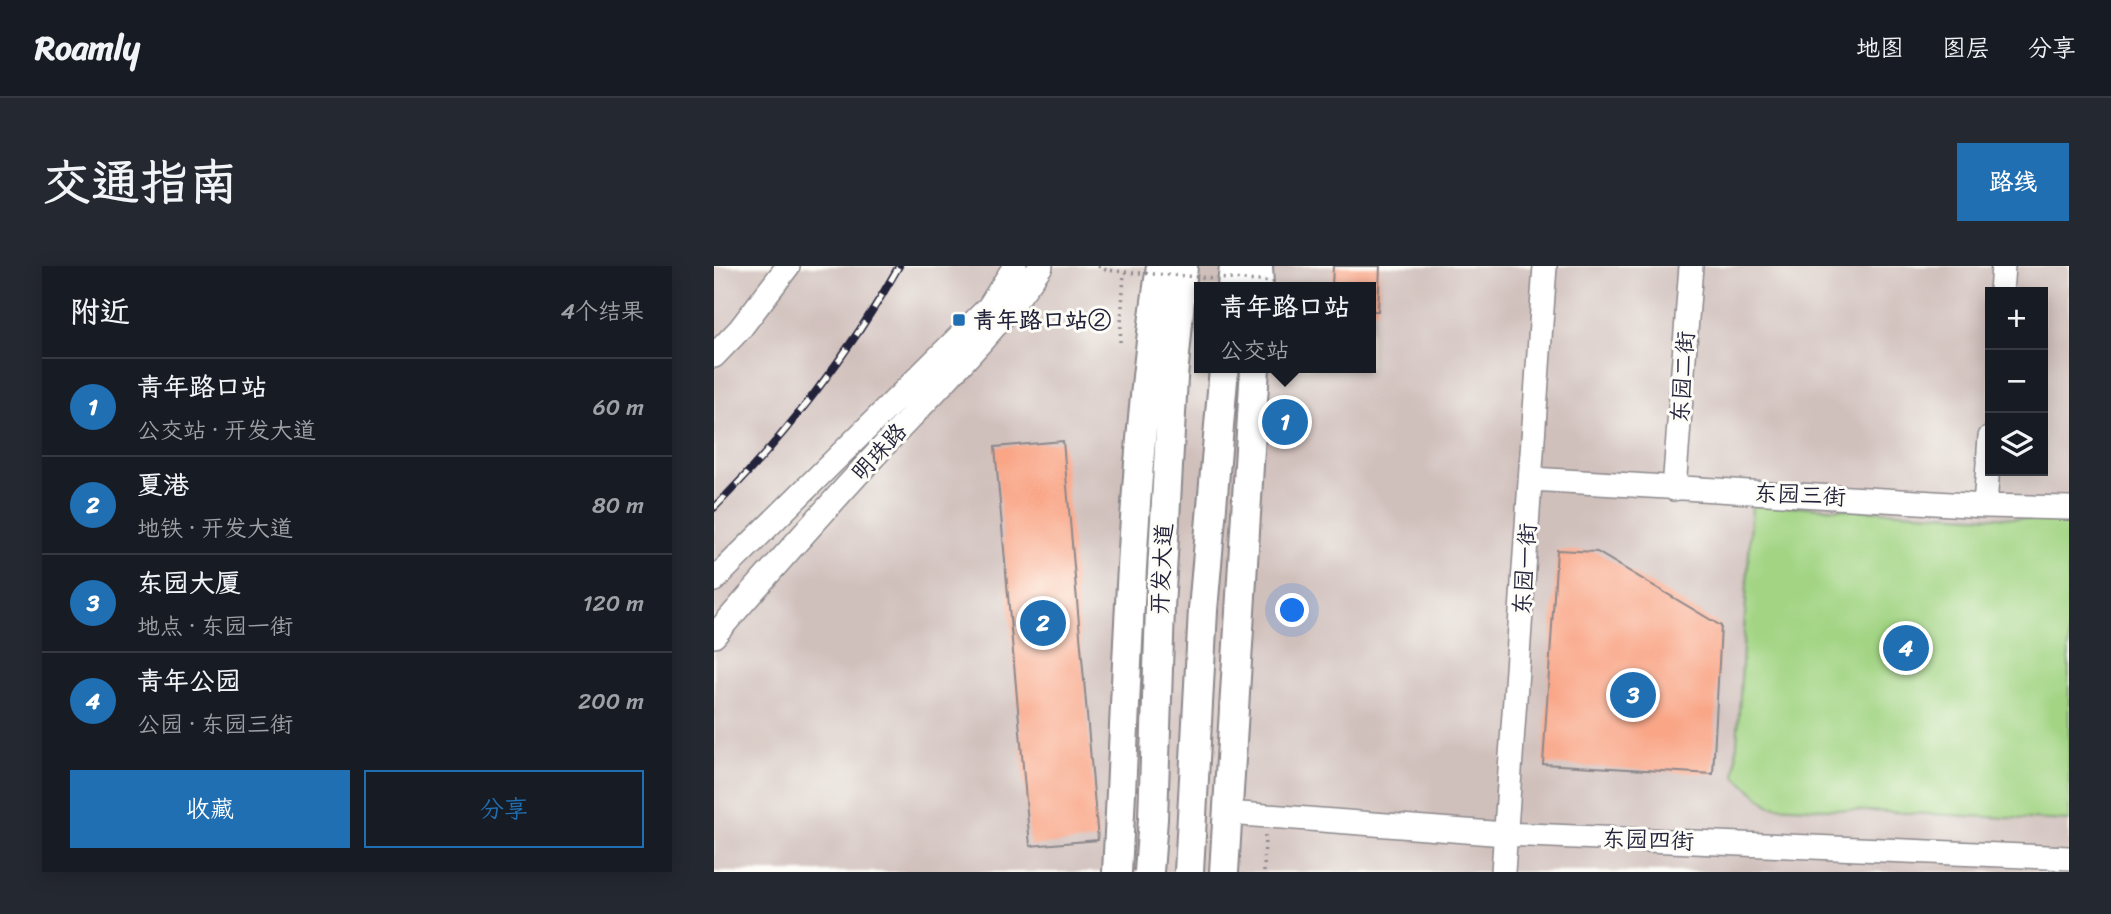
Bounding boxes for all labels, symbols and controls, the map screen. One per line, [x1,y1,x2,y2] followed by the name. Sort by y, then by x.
[35,19,140,77] text: Roamly
[1856,27,1904,69] text: 地图
[1942,27,1990,69] text: 图层
[2028,27,2076,69] text: 分享
[42,139,238,226] text: 交通指南
[1957,143,2069,221] button: 路线
[1194,282,1376,373] popup
[1220,284,1350,330] text: 青年路口站
[70,285,130,339] text: 附近
[1985,287,2048,476] map controls
[1985,287,2048,350] button: +
[561,291,644,332] text: 4个结果
[973,300,1111,341] place label: 青年路口站②
[951,312,967,328] marker: 青年路口站②
[1220,330,1289,371] text: 公交站
[1659,330,1707,424] street label: 东园二街
[1985,350,2048,413] button: −
[137,364,267,410] text: 青年路口站
[88,387,98,428] text: 1
[593,387,644,428] text: 60 m
[1262,396,1308,448] pin: 1
[137,410,316,451] text: 公交站 · 开发大道
[840,413,918,491] street label: 明珠路
[1985,413,2048,476] button: layers
[137,462,189,508] text: 夏港
[1753,472,1847,518] street label: 东园三街
[86,485,100,526] text: 2
[592,485,644,526] text: 80 m
[137,508,293,549] text: 地铁 · 开发大道
[1139,522,1185,616] street label: 开发大道
[1501,522,1549,616] street label: 东园一街
[137,560,241,606] text: 东园大厦
[87,583,99,624] text: 3
[583,583,644,624] text: 120 m
[1275,593,1309,627] your location
[1020,597,1066,649] pin: 2
[137,606,293,647] text: 地点 · 东园一街
[1883,622,1929,674] pin: 4
[137,658,241,704] text: 青年公园
[1610,669,1656,721] pin: 3
[86,681,100,722] text: 4
[578,681,644,722] text: 200 m
[137,704,293,745] text: 公园 · 东园三街
[70,770,350,848] button: 收藏
[364,770,644,848] button: 分享
[1601,818,1695,862] street label: 东园四街

